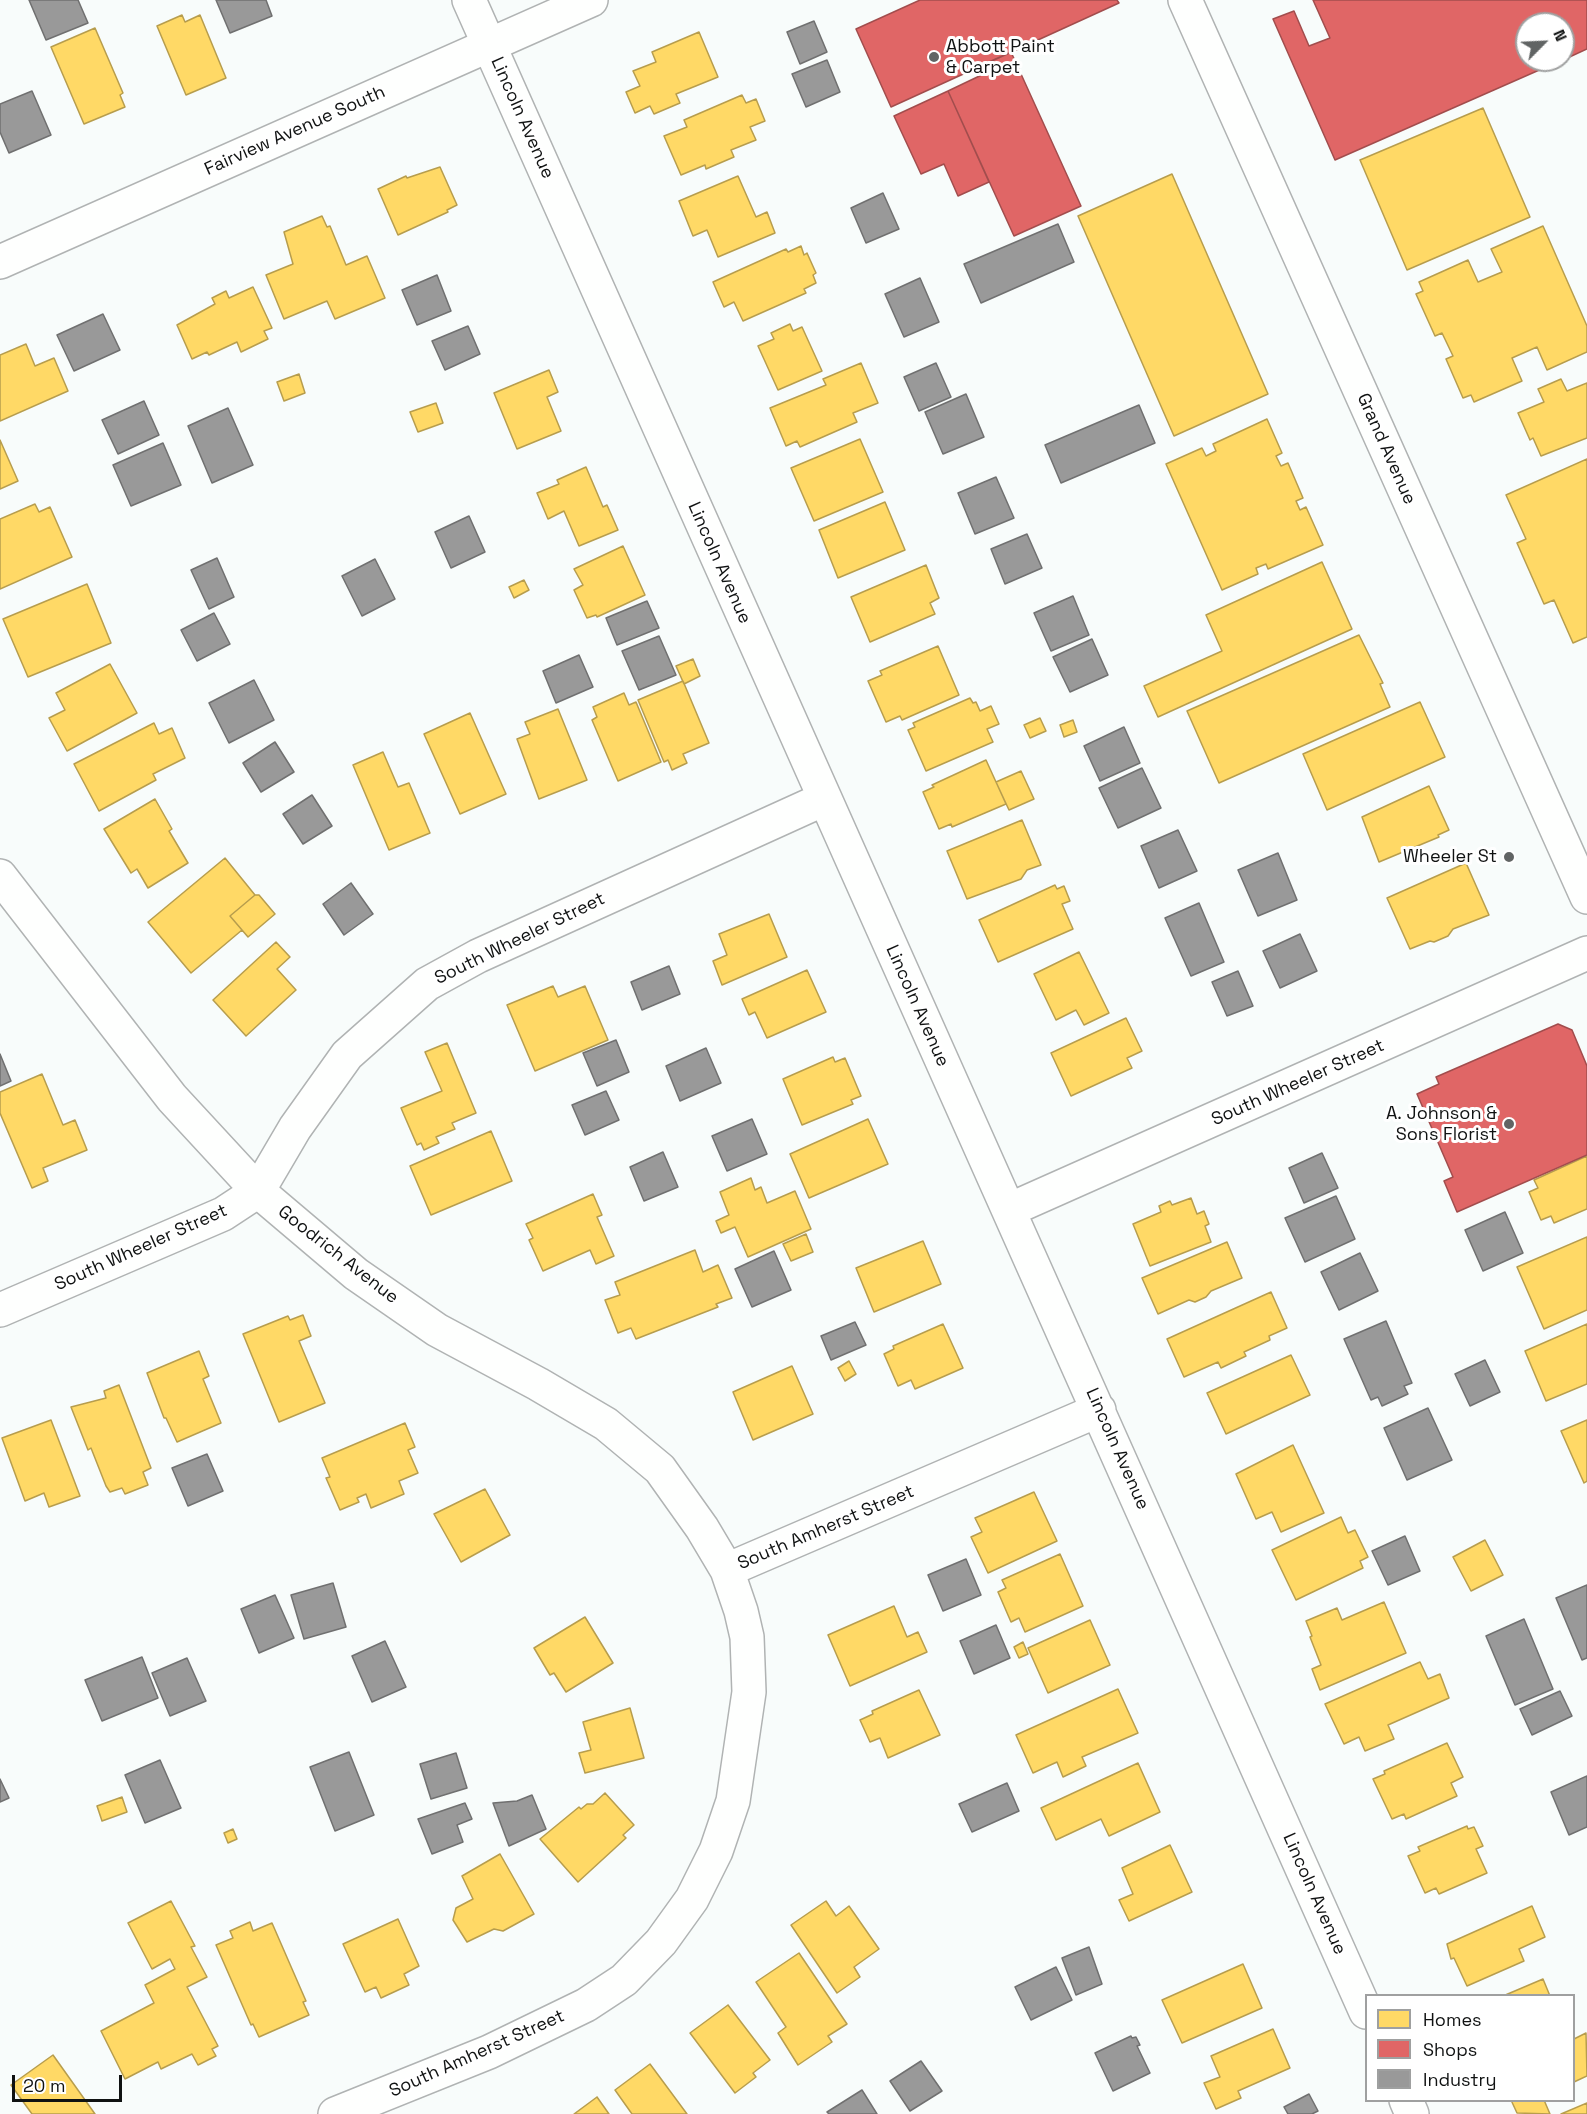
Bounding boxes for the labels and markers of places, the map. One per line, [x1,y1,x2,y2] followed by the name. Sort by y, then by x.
[946,36,1055,78] place label: Abbott Paint & Carpet
[927,50,941,64] marker: Abbott Paint & Carpet
[1403,846,1497,868] place label: Wheeler St
[1502,850,1516,864] marker: Wheeler St
[1386,1103,1497,1146] place label: A. Johnson & Sons Florist
[1502,1117,1516,1131] marker: A. Johnson & Sons Florist

